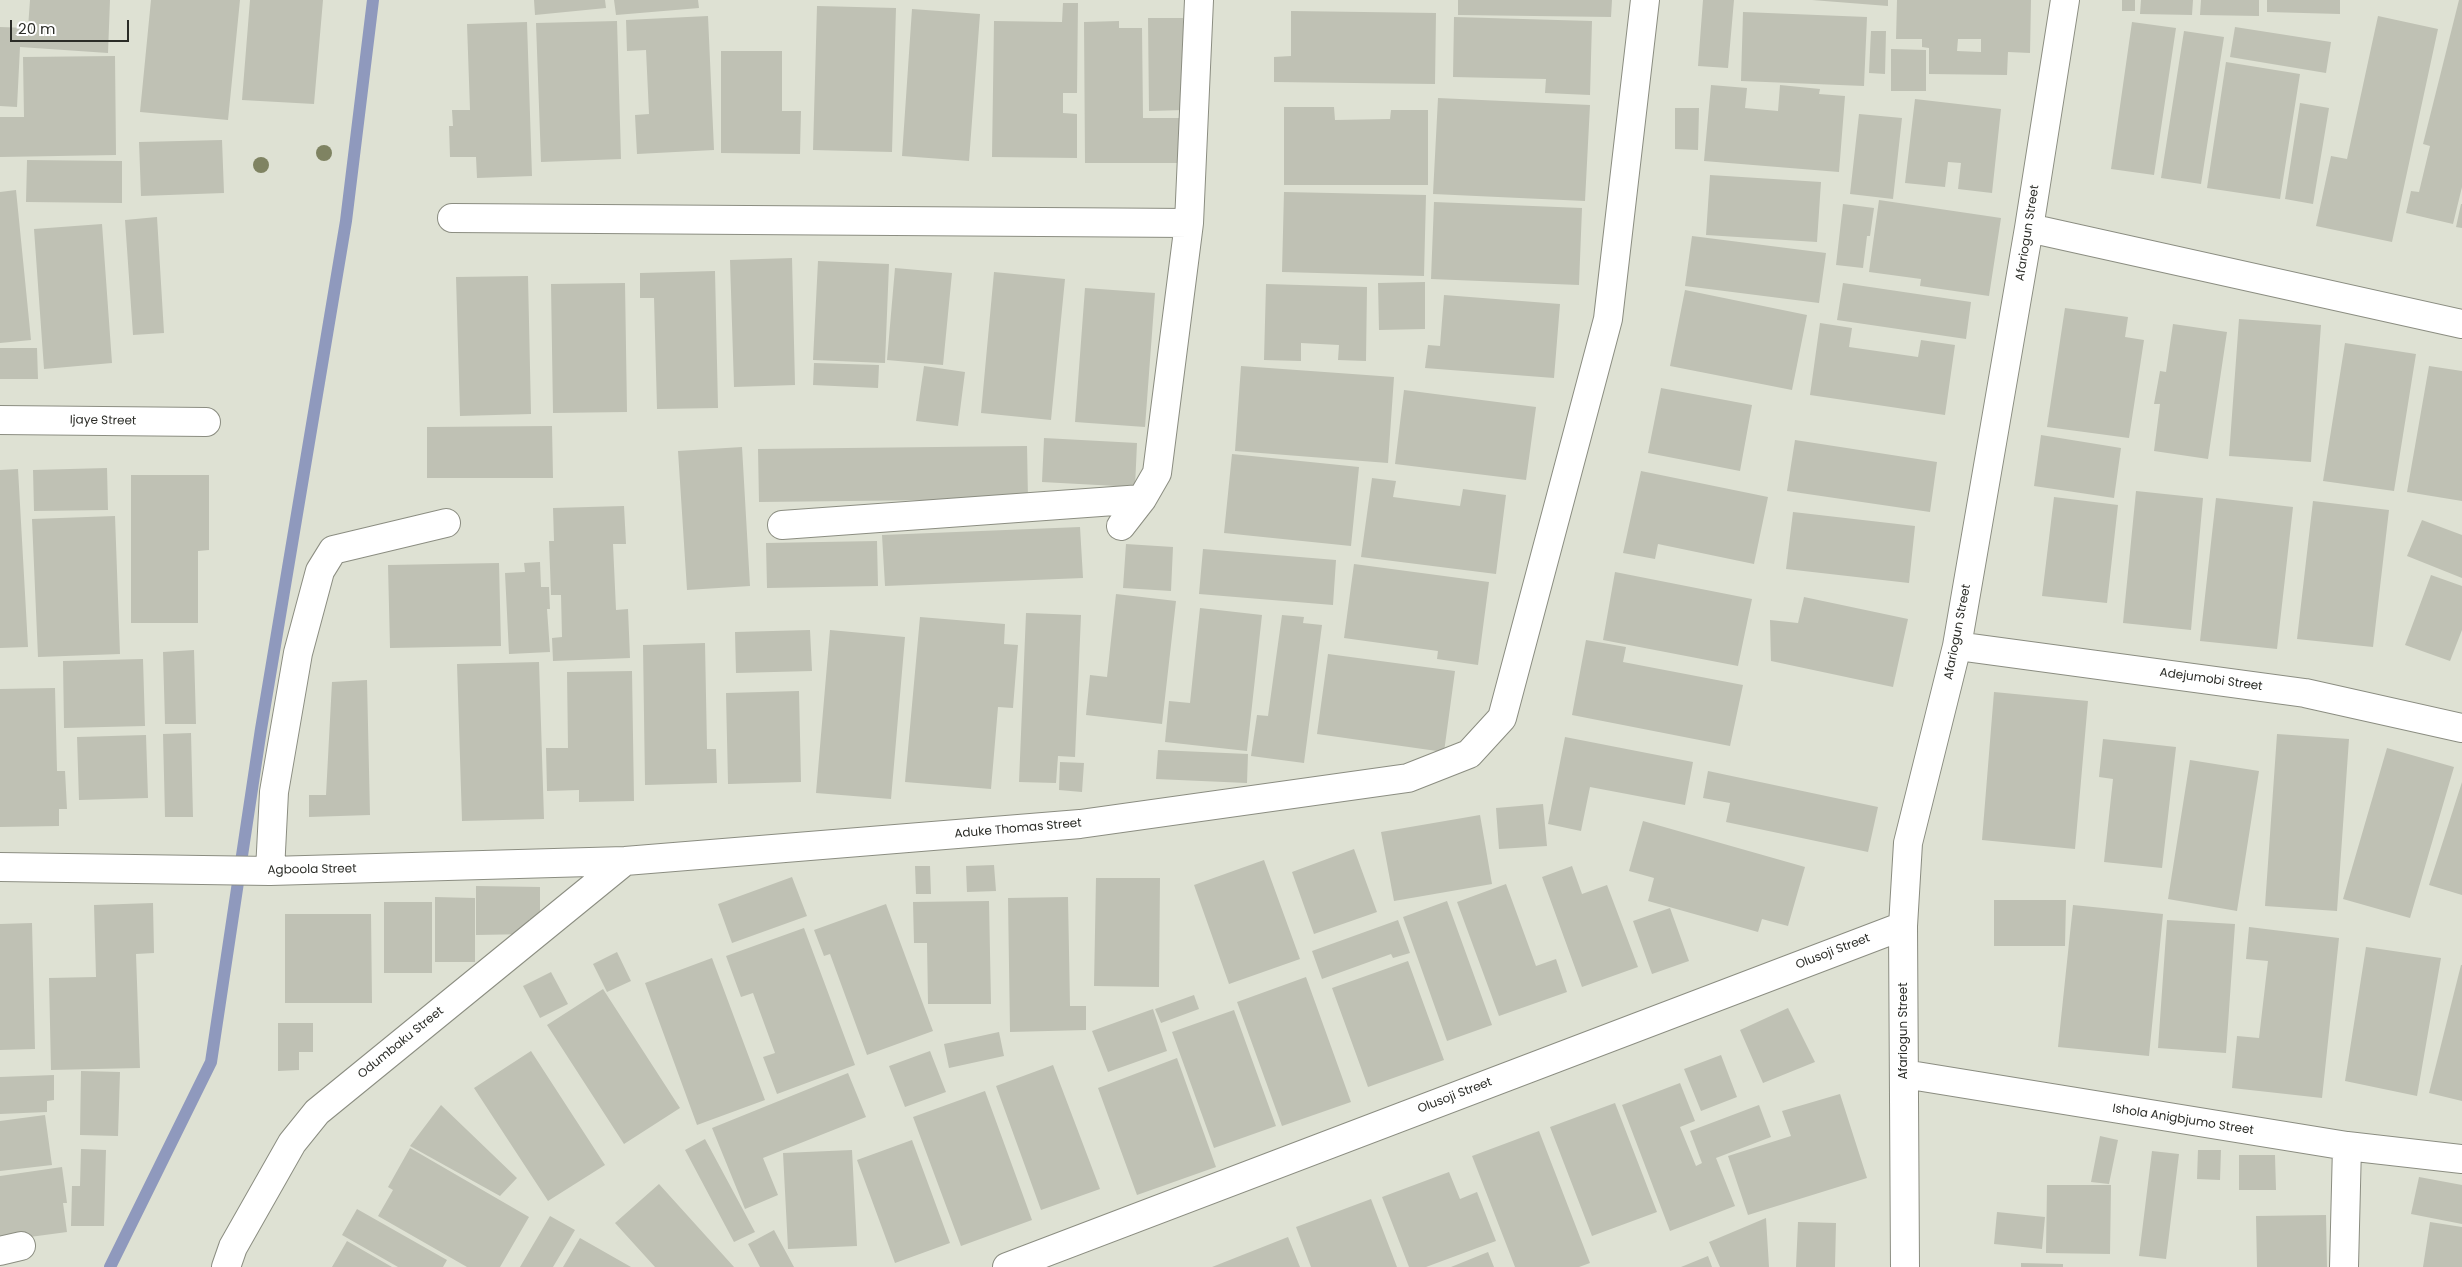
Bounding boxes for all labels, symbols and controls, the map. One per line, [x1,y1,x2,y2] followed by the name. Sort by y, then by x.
[12,10,131,42] scale bar
[18,18,56,39] text: 20 m
[2013,184,2043,282] street label: Afariogun Street
[70,413,136,429] street label: Ijaye Street
[1942,583,1974,681] street label: Afariogun Street
[2159,666,2263,694] street label: Adejumobi Street
[954,816,1082,842] street label: Aduke Thomas Street
[267,862,357,878] street label: Agboola Street
[1794,931,1872,973] street label: Olusoji Street
[1897,982,1911,1080] street label: Afariogun Street
[355,1004,447,1082] street label: Odumbaku Street
[1416,1075,1494,1117] street label: Olusoji Street
[2111,1102,2255,1138] street label: Ishola Anigbjumo Street

